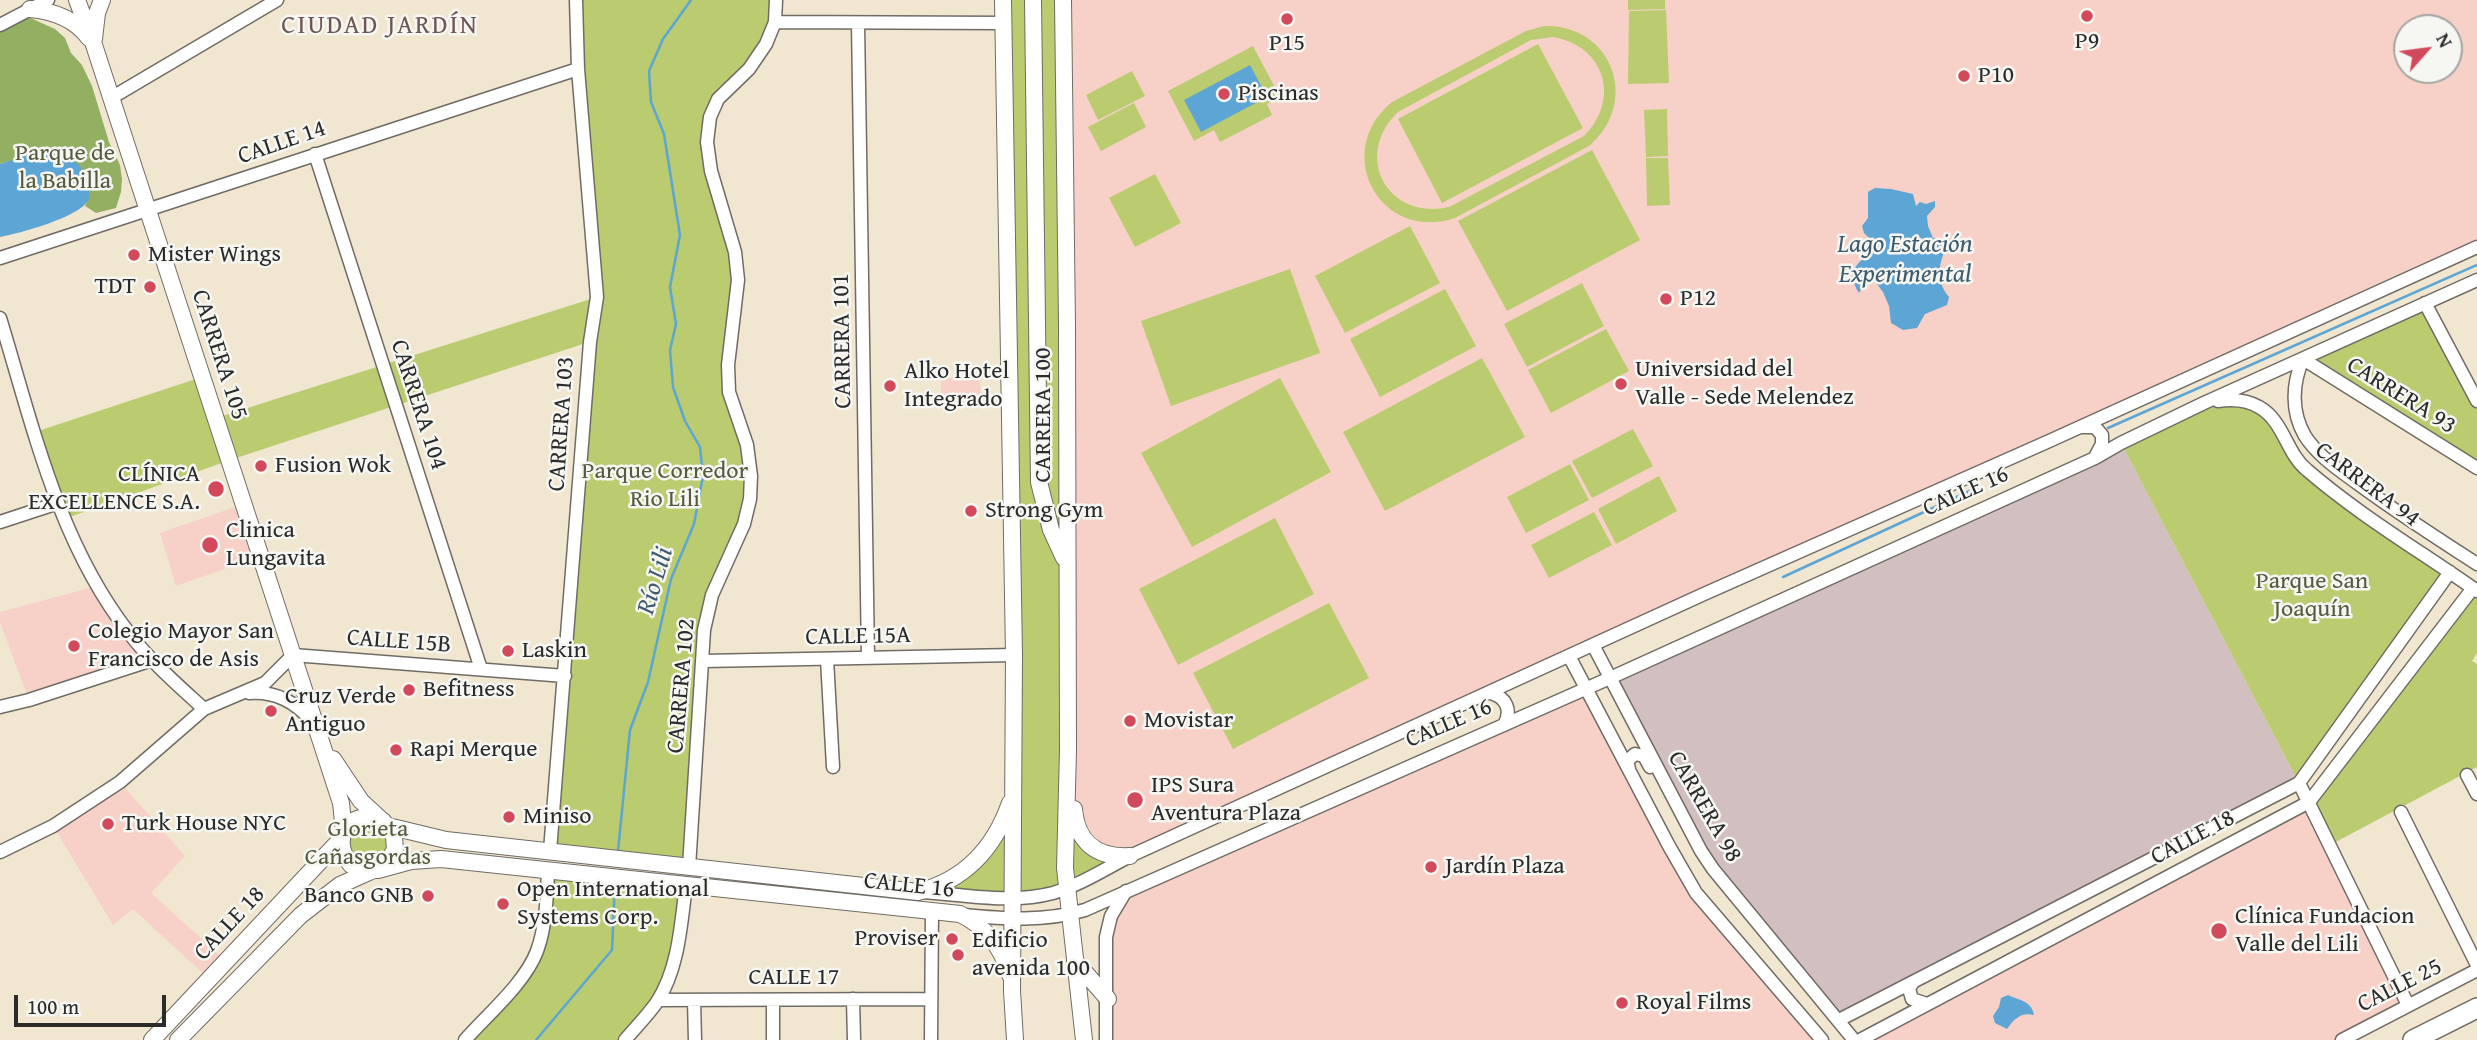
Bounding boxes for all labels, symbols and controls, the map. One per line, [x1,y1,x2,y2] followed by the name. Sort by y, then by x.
[2079,8,2095,24] marker: P9
[283,10,477,42] district label: CIUDAD JARDÍN
[1279,11,1295,27] marker: P15
[2393,14,2463,84] north arrow
[2075,28,2099,56] place label: P9
[2429,28,2460,52] text: N
[1269,30,1305,58] place label: P15
[1978,62,2014,90] place label: P10
[1956,68,1972,84] marker: P10
[1238,80,1319,108] place label: Piscinas
[1216,86,1232,102] marker: Piscinas
[234,115,330,171] street label: CALLE 14
[15,140,115,196] park label: Parque de la Babilla
[1837,229,1973,290] water label: Lago Estación Experimental
[148,241,281,269] place label: Mister Wings
[126,247,142,263] marker: Mister Wings
[95,273,136,301] place label: TDT
[827,273,859,409] street label: CARRERA 101
[142,279,158,295] marker: TDT
[1680,285,1716,313] place label: P12
[184,286,254,424] street label: CARRERA 105
[1658,291,1674,307] marker: P12
[383,336,453,474] street label: CARRERA 104
[1030,348,1058,482] street label: CARRERA 100
[2341,351,2461,441] street label: CARRERA 93
[543,356,581,492] street label: CARRERA 103
[1635,356,1854,412] place label: Universidad del Valle - Sede Melendez
[904,358,1009,414] place label: Alko Hotel Integrado
[1613,376,1629,392] marker: Universidad del Valle - Sede Melendez
[882,378,898,394] marker: Alko Hotel Integrado
[2309,436,2425,534] street label: CARRERA 94
[275,452,391,480] place label: Fusion Wok
[253,458,269,474] marker: Fusion Wok
[582,458,748,514] park label: Parque Corredor Rio Lili
[1919,460,2013,524] street label: CALLE 16
[28,461,200,517] place label: CLÍNICA EXCELLENCE S.A.
[206,479,226,499] marker: CLÍNICA EXCELLENCE S.A.
[985,497,1103,525] place label: Strong Gym
[963,503,979,519] marker: Strong Gym
[226,517,326,573] place label: Clinica Lungavita
[200,535,220,555] marker: Clinica Lungavita
[631,544,681,618] water label: Río Lili
[2256,568,2368,624] park label: Parque San Joaquín
[88,618,274,674] place label: Colegio Mayor San Francisco de Asis
[662,618,702,754] street label: CARRERA 102
[805,622,911,652] street label: CALLE 15A
[346,624,452,660] street label: CALLE 15B
[522,637,587,665] place label: Laskin
[66,638,82,654] marker: Colegio Mayor San Francisco de Asis
[500,643,516,659] marker: Laskin
[423,676,515,704] place label: Befitness
[401,682,417,698] marker: Befitness
[285,683,396,739] place label: Cruz Verde Antiguo
[1402,693,1496,755] street label: CALLE 16
[263,703,279,719] marker: Cruz Verde Antiguo
[1144,707,1233,735] place label: Movistar
[1122,713,1138,729] marker: Movistar
[410,736,537,764] place label: Rapi Merque
[388,742,404,758] marker: Rapi Merque
[1661,746,1747,868] street label: CARRERA 98
[1151,772,1301,828] place label: IPS Sura Aventura Plaza
[1125,790,1145,810] marker: IPS Sura Aventura Plaza
[523,803,591,831] place label: Miniso
[2146,804,2240,872] street label: CALLE 18
[501,809,517,825] marker: Miniso
[122,810,286,838] place label: Turk House NYC
[100,816,116,832] marker: Turk House NYC
[305,816,431,872] park label: Glorieta Cañasgordas
[1445,853,1565,881] place label: Jardín Plaza
[1423,859,1439,875] marker: Jardín Plaza
[862,867,956,905] street label: CALLE 16
[517,876,709,932] place label: Open International Systems Corp.
[188,881,272,967] street label: CALLE 18
[304,882,414,910] place label: Banco GNB
[420,888,436,904] marker: Banco GNB
[495,896,511,912] marker: Open International Systems Corp.
[2235,903,2414,959] place label: Clínica Fundacion Valle del Lili
[2209,921,2229,941] marker: Clínica Fundacion Valle del Lili
[854,925,938,953] place label: Proviser
[972,927,1090,983] place label: Edificio avenida 100
[944,931,960,947] marker: Proviser
[950,947,966,963] marker: Edificio avenida 100
[2353,953,2447,1019] street label: CALLE 25
[749,964,839,992] street label: CALLE 17
[18,981,170,1025] scale bar
[1636,989,1751,1017] place label: Royal Films
[27,991,79,1022] text: 100 m
[1614,995,1630,1011] marker: Royal Films

